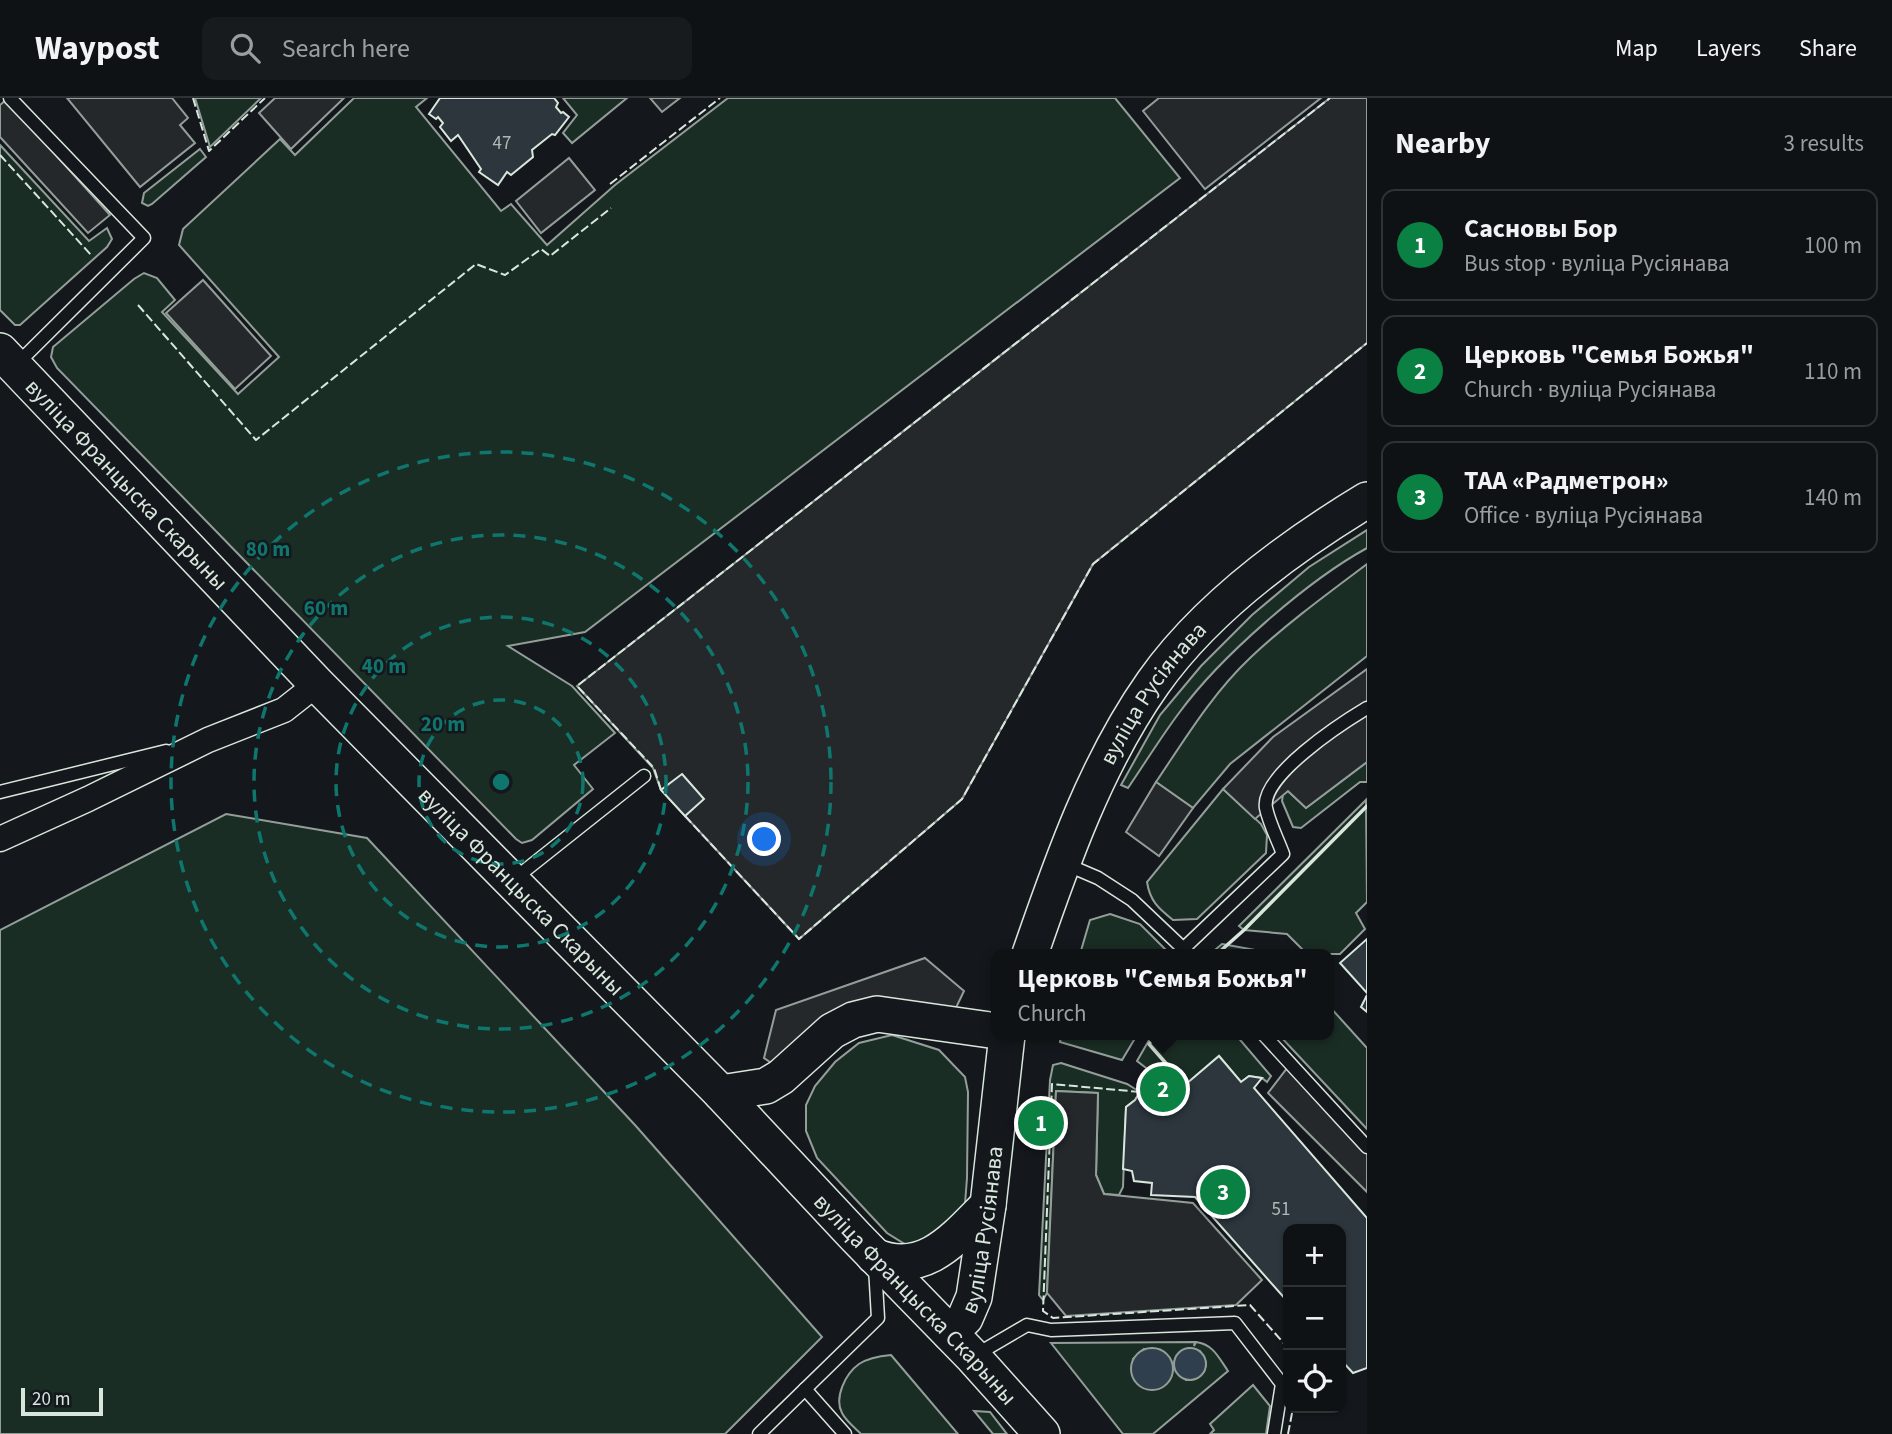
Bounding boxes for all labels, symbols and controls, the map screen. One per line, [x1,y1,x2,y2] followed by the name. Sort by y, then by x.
[202,17,692,80] search box
[35,25,160,72] text: Waypost
[226,29,264,67] icon: search
[282,30,410,67] text: Search here
[1615,31,1658,66] text: Map
[1696,31,1761,66] text: Layers
[1799,31,1857,66] text: Share
[1395,122,1490,165] text: Nearby
[1784,127,1864,160] text: 3 results
[493,130,511,157] house number: 47
[1464,210,1618,247] text: Сасновы Бор
[1414,229,1426,262] text: 1
[1804,229,1862,262] text: 100 m
[1464,247,1730,280] text: Bus stop · вуліца Русіянава
[1464,336,1754,373] text: Церковь "Семья Божья"
[1414,355,1426,388] text: 2
[1804,355,1862,388] text: 110 m
[17,371,236,598] street label: вуліца Францыска Скарыны
[1464,373,1716,406] text: Church · вуліца Русіянава
[1464,462,1668,499] text: ТАА «Радметрон»
[1414,481,1426,514] text: 3
[1804,481,1862,514] text: 140 m
[1464,499,1703,532] text: Office · вуліца Русіянава
[246,534,290,564] text: 80 m
[304,593,348,623] text: 60 m
[1091,614,1214,771] street label: вуліца Русіянава
[362,651,406,681] text: 40 m
[421,709,465,739] text: 20 m
[489,770,513,794] centre of rings
[411,780,632,1003] street label: вуліца Францыска Скарыны
[747,822,781,856] your location
[991,949,1334,1040] popup
[1018,960,1307,997] text: Церковь "Семья Божья"
[1018,997,1086,1030] text: Church
[1140,1063,1186,1115] pin: 2
[1018,1097,1064,1149] pin: 1
[953,1144,1011,1319] street label: вуліца Русіянава
[1200,1166,1246,1218] pin: 3
[806,1186,1024,1413] street label: вуліца Францыска Скарыны
[1272,1196,1290,1223] house number: 51
[1283,1224,1346,1413] map controls
[1283,1224,1346,1287] button: +
[1283,1287,1346,1350] button: −
[1283,1350,1346,1413] button: locate
[21,1385,103,1417] scale bar
[32,1386,70,1413] text: 20 m

